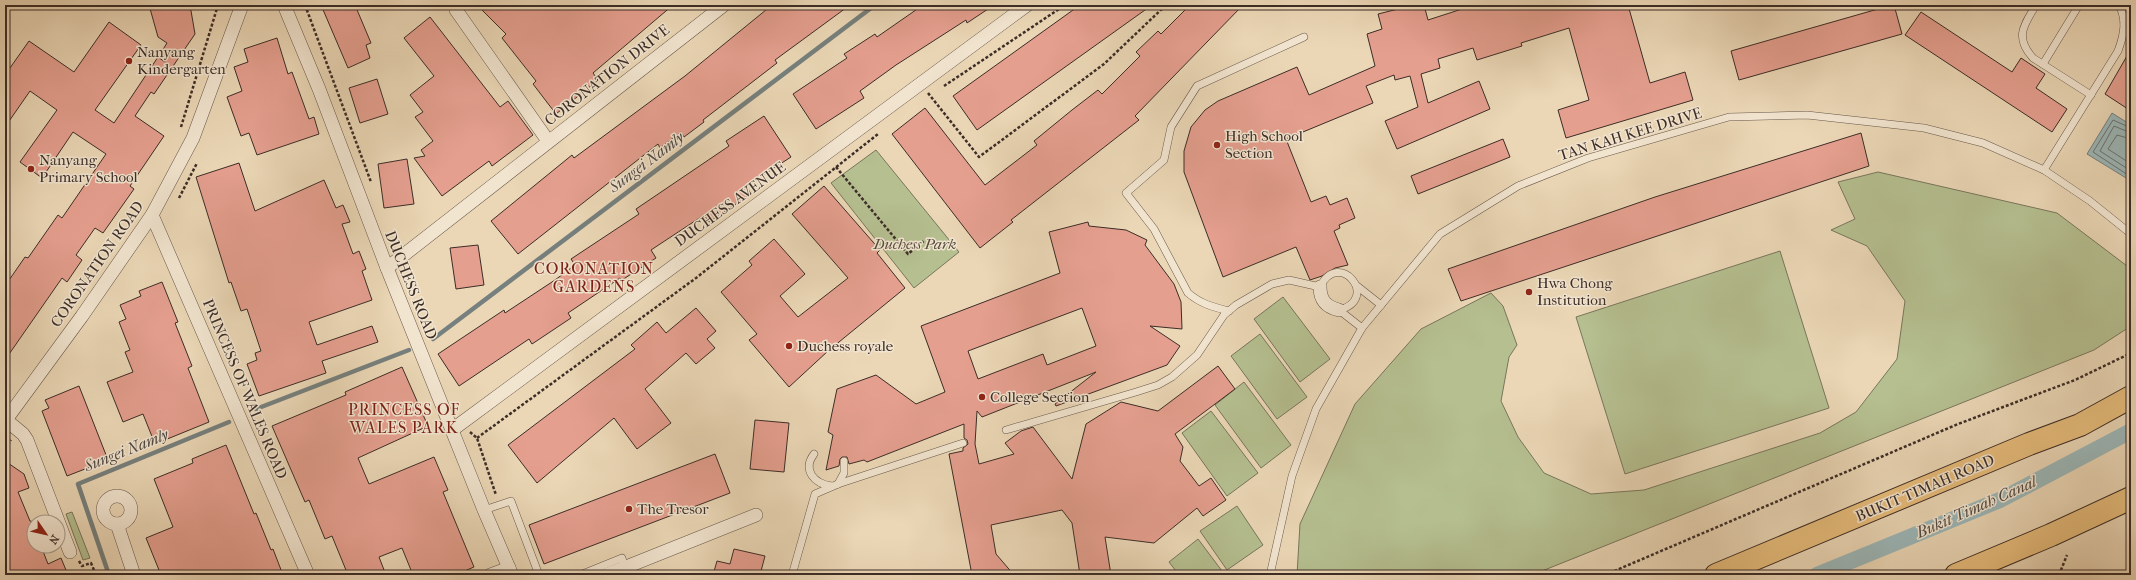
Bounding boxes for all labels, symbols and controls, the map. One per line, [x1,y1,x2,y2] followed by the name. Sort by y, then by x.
[541,21,673,129] street label: CORONATION DRIVE
[137,43,226,78] place label: Nanyang Kindergarten
[124,56,134,66] marker: Nanyang Kindergarten
[1556,104,1704,164] street label: TAN KAH KEE DRIVE
[604,127,688,197] water label: Sungei Namly
[1225,127,1303,162] place label: High School Section
[1212,140,1222,150] marker: High School Section
[39,151,138,186] place label: Nanyang Primary School
[671,158,789,250] street label: DUCHESS AVENUE
[26,164,36,174] marker: Nanyang Primary School
[47,198,147,330] street label: CORONATION ROAD
[381,228,441,342] street label: DUCHESS ROAD
[873,235,957,253] park label: Duchess Park
[534,259,654,296] district label: CORONATION GARDENS
[1537,274,1613,309] place label: Hwa Chong Institution
[1524,287,1534,297] marker: Hwa Chong Institution
[199,296,291,482] street label: PRINCESS OF WALES ROAD
[797,337,894,355] place label: Duchess royale
[784,341,794,351] marker: Duchess royale
[990,388,1090,406] place label: College Section
[977,392,987,402] marker: College Section
[348,400,460,437] district label: PRINCESS OF WALES PARK
[80,424,171,476] water label: Sungei Namly
[1853,451,1997,525] street label: BUKIT TIMAH ROAD
[1912,471,2041,542] water label: Bukit Timah Canal
[637,500,709,518] place label: The Tresor
[624,504,634,514] marker: The Tresor
[26,514,66,554] north arrow
[46,532,62,547] text: N

